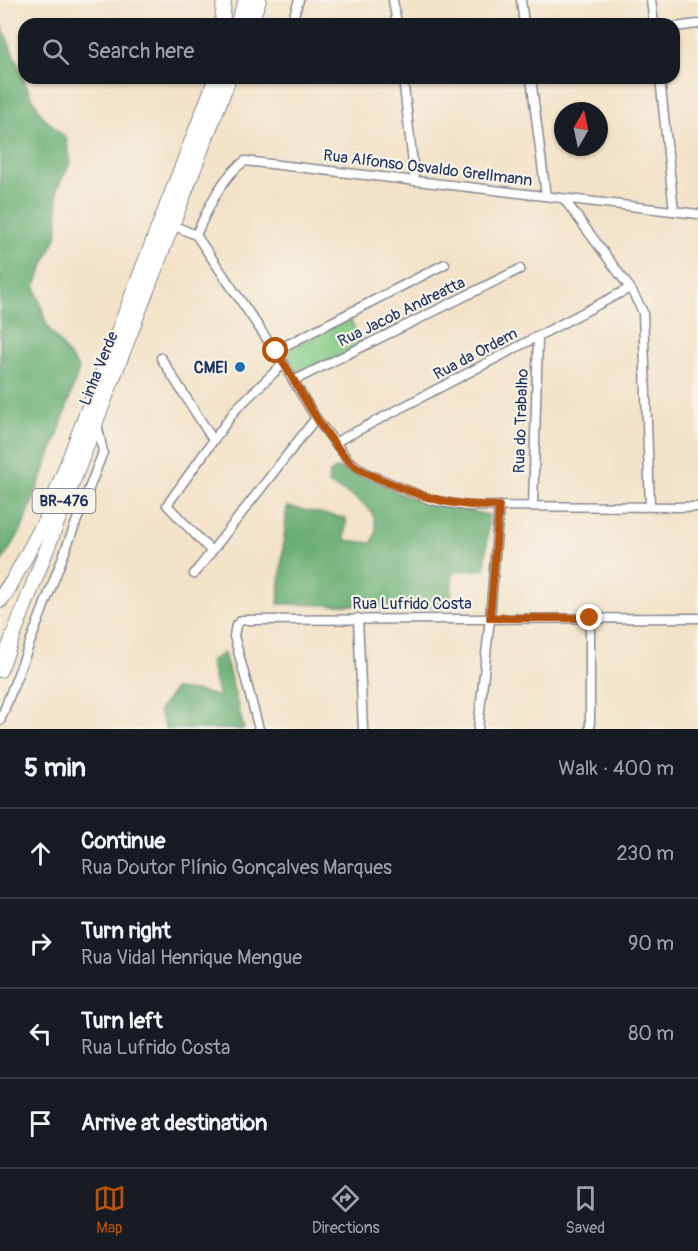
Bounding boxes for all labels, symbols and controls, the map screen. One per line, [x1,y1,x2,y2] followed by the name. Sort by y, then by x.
[18,18,680,84] search box
[39,35,72,68] icon: search
[87,37,194,65] text: Search here
[554,102,608,156] north arrow
[322,145,534,191] street label: Rua Alfonso Osvaldo Grellmann
[334,272,468,351] street label: Rua Jacob Andreatta
[430,323,521,384] street label: Rua da Ordem
[75,328,123,408] street label: Linha Verde
[262,337,288,363] route start
[194,358,228,378] place label: CMEI
[233,360,247,374] marker: CMEI
[509,368,533,474] street label: Rua do Trabalho
[32,489,96,513] road number: BR-476
[352,594,472,614] street label: Rua Lufrido Costa
[576,604,602,630] route end
[24,752,86,784] text: 5 min
[558,756,674,781] text: Walk · 400 m
[81,827,165,855] text: Continue
[24,837,57,870] icon: ahead
[617,841,674,866] text: 230 m
[81,855,392,880] text: Rua Doutor Plínio Gonçalves Marques
[81,917,171,945] text: Turn right
[24,927,57,960] icon: right
[628,931,674,956] text: 90 m
[81,945,302,970] text: Rua Vidal Henrique Mengue
[81,1007,163,1035] text: Turn left
[24,1017,57,1050] icon: left
[628,1021,674,1046] text: 80 m
[81,1035,230,1060] text: Rua Lufrido Costa
[24,1107,57,1140] icon: arrive
[81,1109,267,1137] text: Arrive at destination
[93,1182,126,1238] tab: Map
[312,1182,380,1238] tab: Directions
[565,1182,605,1238] tab: Saved

